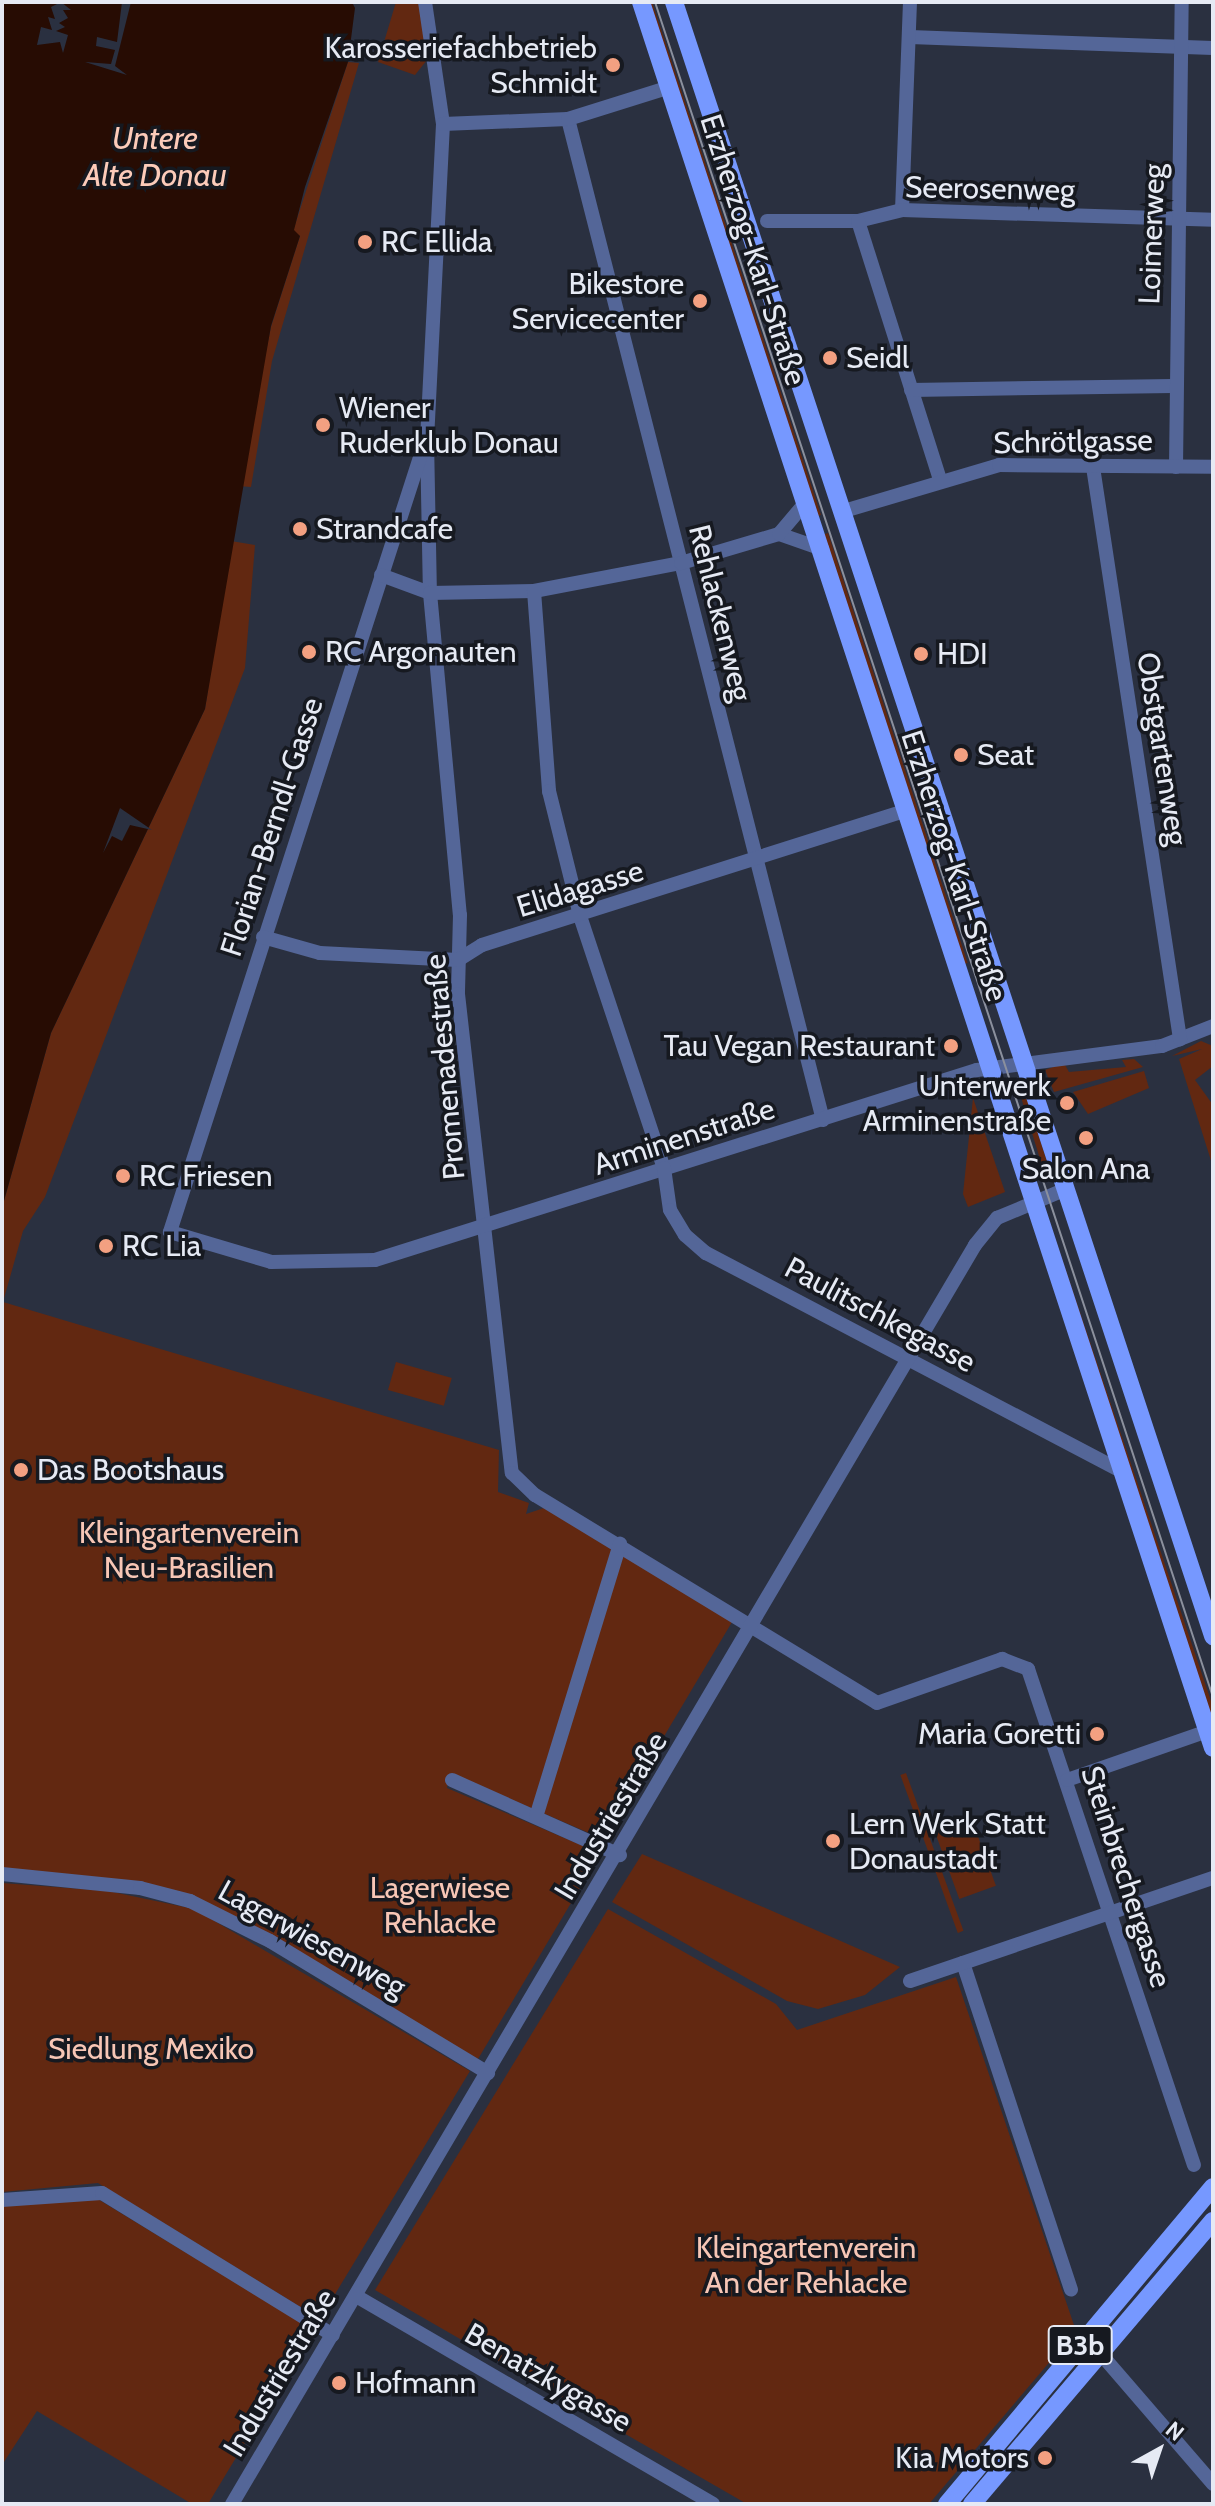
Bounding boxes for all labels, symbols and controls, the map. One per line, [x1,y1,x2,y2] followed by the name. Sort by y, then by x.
[325,30,597,100] place label: Karosseriefachbetrieb Schmidt
[604,56,622,74] marker: Karosseriefachbetrieb Schmidt
[692,110,814,390] street label: Erzherzog-Karl-Straße
[83,120,227,195] water label: Untere Alte Donau
[1132,163,1172,305] street label: Loimerweg
[905,170,1075,208] street label: Seerosenweg
[381,224,493,260] place label: RC Ellida
[356,233,374,251] marker: RC Ellida
[512,266,684,336] place label: Bikestore Servicecenter
[691,292,709,310] marker: Bikestore Servicecenter
[846,340,909,376] place label: Seidl
[821,349,839,367] marker: Seidl
[339,390,559,460] place label: Wiener Ruderklub Donau
[314,416,332,434] marker: Wiener Ruderklub Donau
[993,423,1153,461] street label: Schrötlgasse
[316,511,453,547] place label: Strandcafe
[291,520,309,538] marker: Strandcafe
[681,521,759,705] street label: Rehlackenweg
[325,634,517,670] place label: RC Argonauten
[937,636,988,672] place label: HDI
[300,643,318,661] marker: RC Argonauten
[912,645,930,663] marker: HDI
[1129,650,1195,848] street label: Obstgartenweg
[213,693,331,961] street label: Florian-Berndl-Gasse
[893,726,1015,1006] street label: Erzherzog-Karl-Straße
[977,737,1034,773] place label: Seat
[952,746,970,764] marker: Seat
[512,853,648,925] street label: Elidagasse
[417,953,473,1181] street label: Promenadestraße
[663,1028,935,1064] place label: Tau Vegan Restaurant
[942,1037,960,1055] marker: Tau Vegan Restaurant
[863,1068,1051,1138] place label: Unterwerk Arminenstraße
[589,1091,779,1183] street label: Arminenstraße
[1058,1094,1076,1112] marker: Unterwerk Arminenstraße
[1077,1129,1095,1147] marker: Salon Ana
[1022,1151,1150,1187] place label: Salon Ana
[139,1158,272,1194] place label: RC Friesen
[114,1167,132,1185] marker: RC Friesen
[122,1228,201,1264] place label: RC Lia
[97,1237,115,1255] marker: RC Lia
[779,1250,981,1380] street label: Paulitschkegasse
[37,1452,224,1488] place label: Das Bootshaus
[12,1461,30,1479] marker: Das Bootshaus
[79,1515,299,1586] park label: Kleingartenverein Neu-Brasilien
[918,1716,1081,1752] place label: Maria Goretti
[1088,1725,1106,1743] marker: Maria Goretti
[547,1726,675,1906] street label: Industriestraße
[1073,1762,1179,1992] street label: Steinbrechergasse
[849,1806,1046,1876] place label: Lern Werk Statt Donaustadt
[824,1832,842,1850] marker: Lern Werk Statt Donaustadt
[370,1870,510,1940] park label: Lagerwiese Rehlacke
[212,1873,412,2005] street label: Lagerwiesenweg
[48,2031,254,2067] park label: Siedlung Mexiko
[696,2230,916,2300] park label: Kleingartenverein An der Rehlacke
[216,2283,344,2463] street label: Industriestraße
[458,2316,638,2440] street label: Benatzkygasse
[1046,2321,1114,2369] road number: B3b
[355,2365,476,2401] place label: Hofmann
[330,2374,348,2392] marker: Hofmann
[1119,2410,1199,2490] north arrow
[1160,2416,1189,2447] text: N
[895,2440,1029,2476] place label: Kia Motors
[1036,2449,1054,2467] marker: Kia Motors

